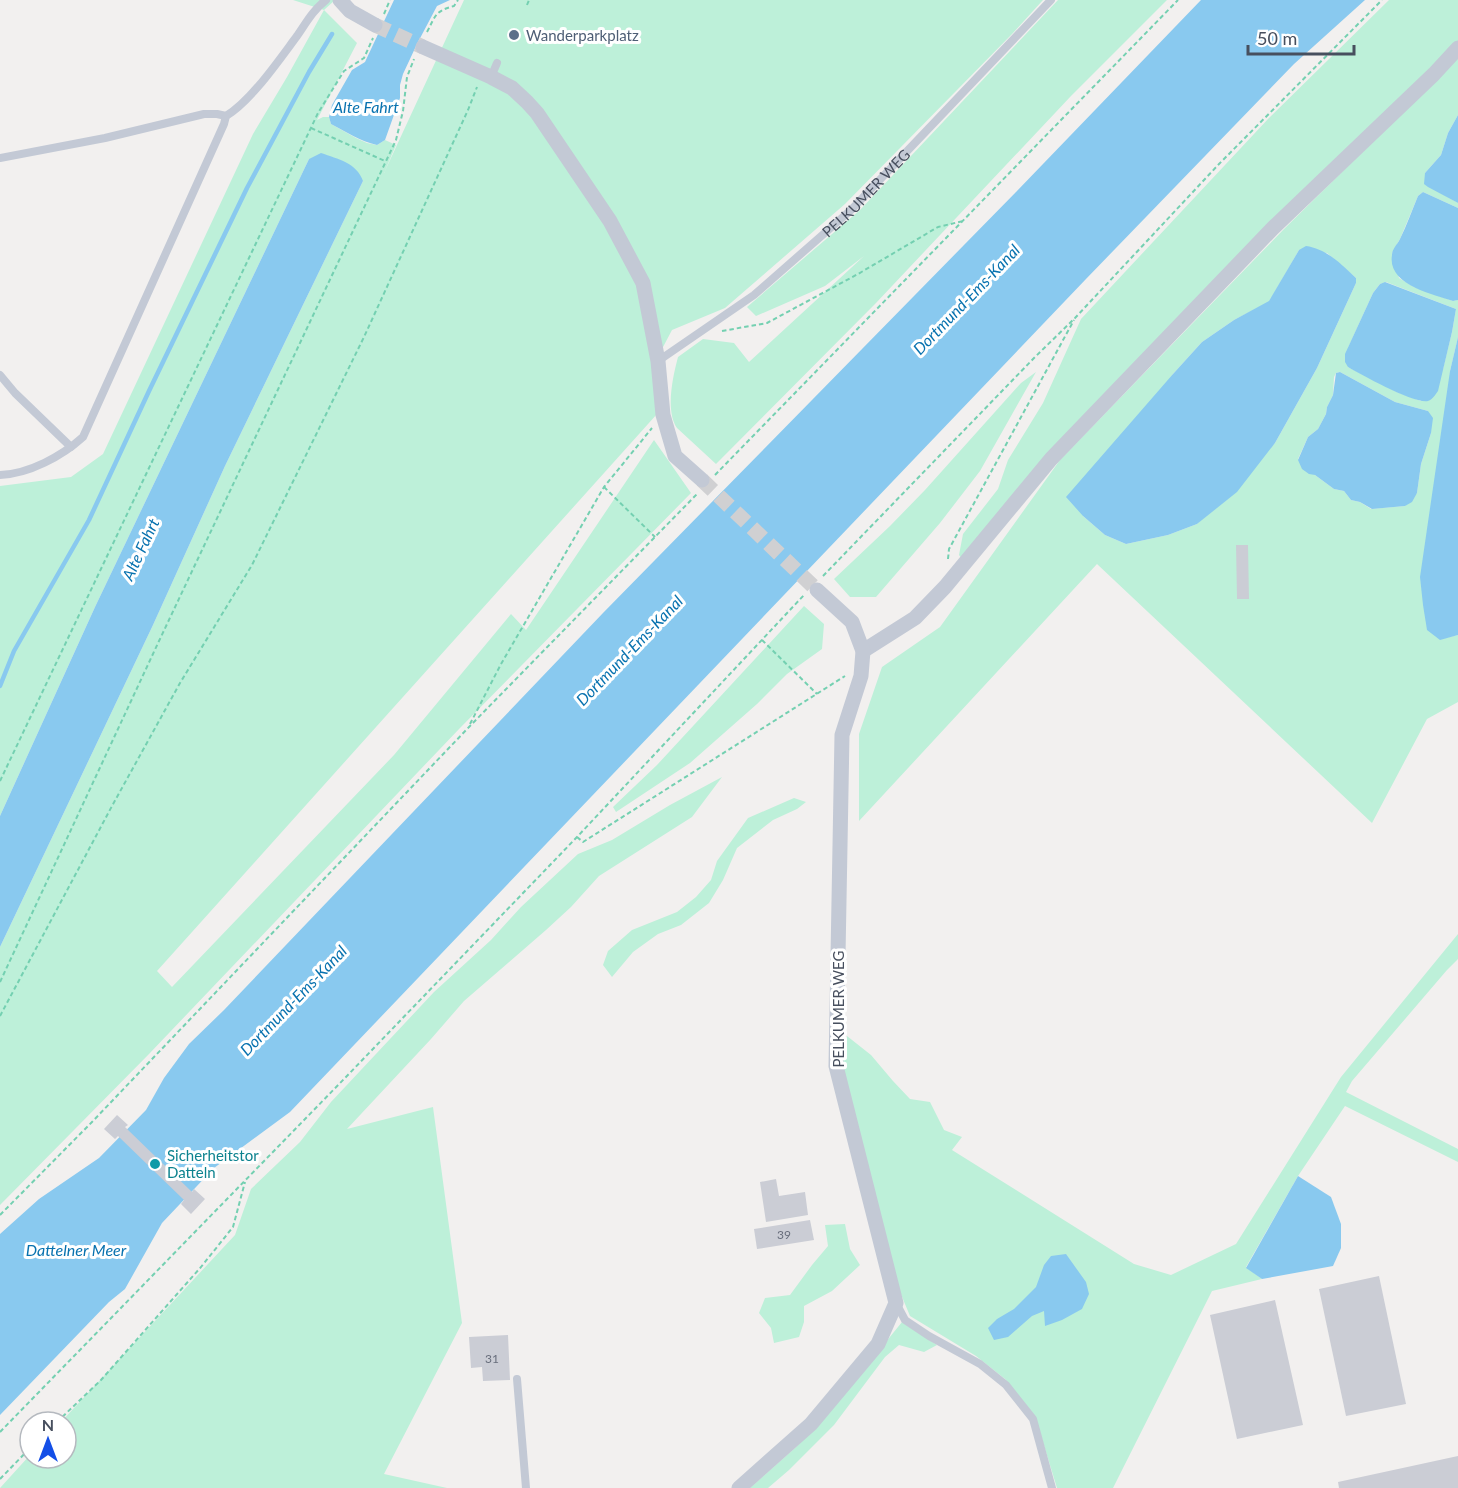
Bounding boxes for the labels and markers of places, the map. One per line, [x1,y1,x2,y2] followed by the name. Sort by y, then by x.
[526,26,639,44] place label: Wanderparkplatz
[507,28,521,42] marker: Wanderparkplatz
[167,1146,259,1181] place label: Sicherheitstor Datteln
[148,1157,162,1171] marker: Sicherheitstor Datteln

